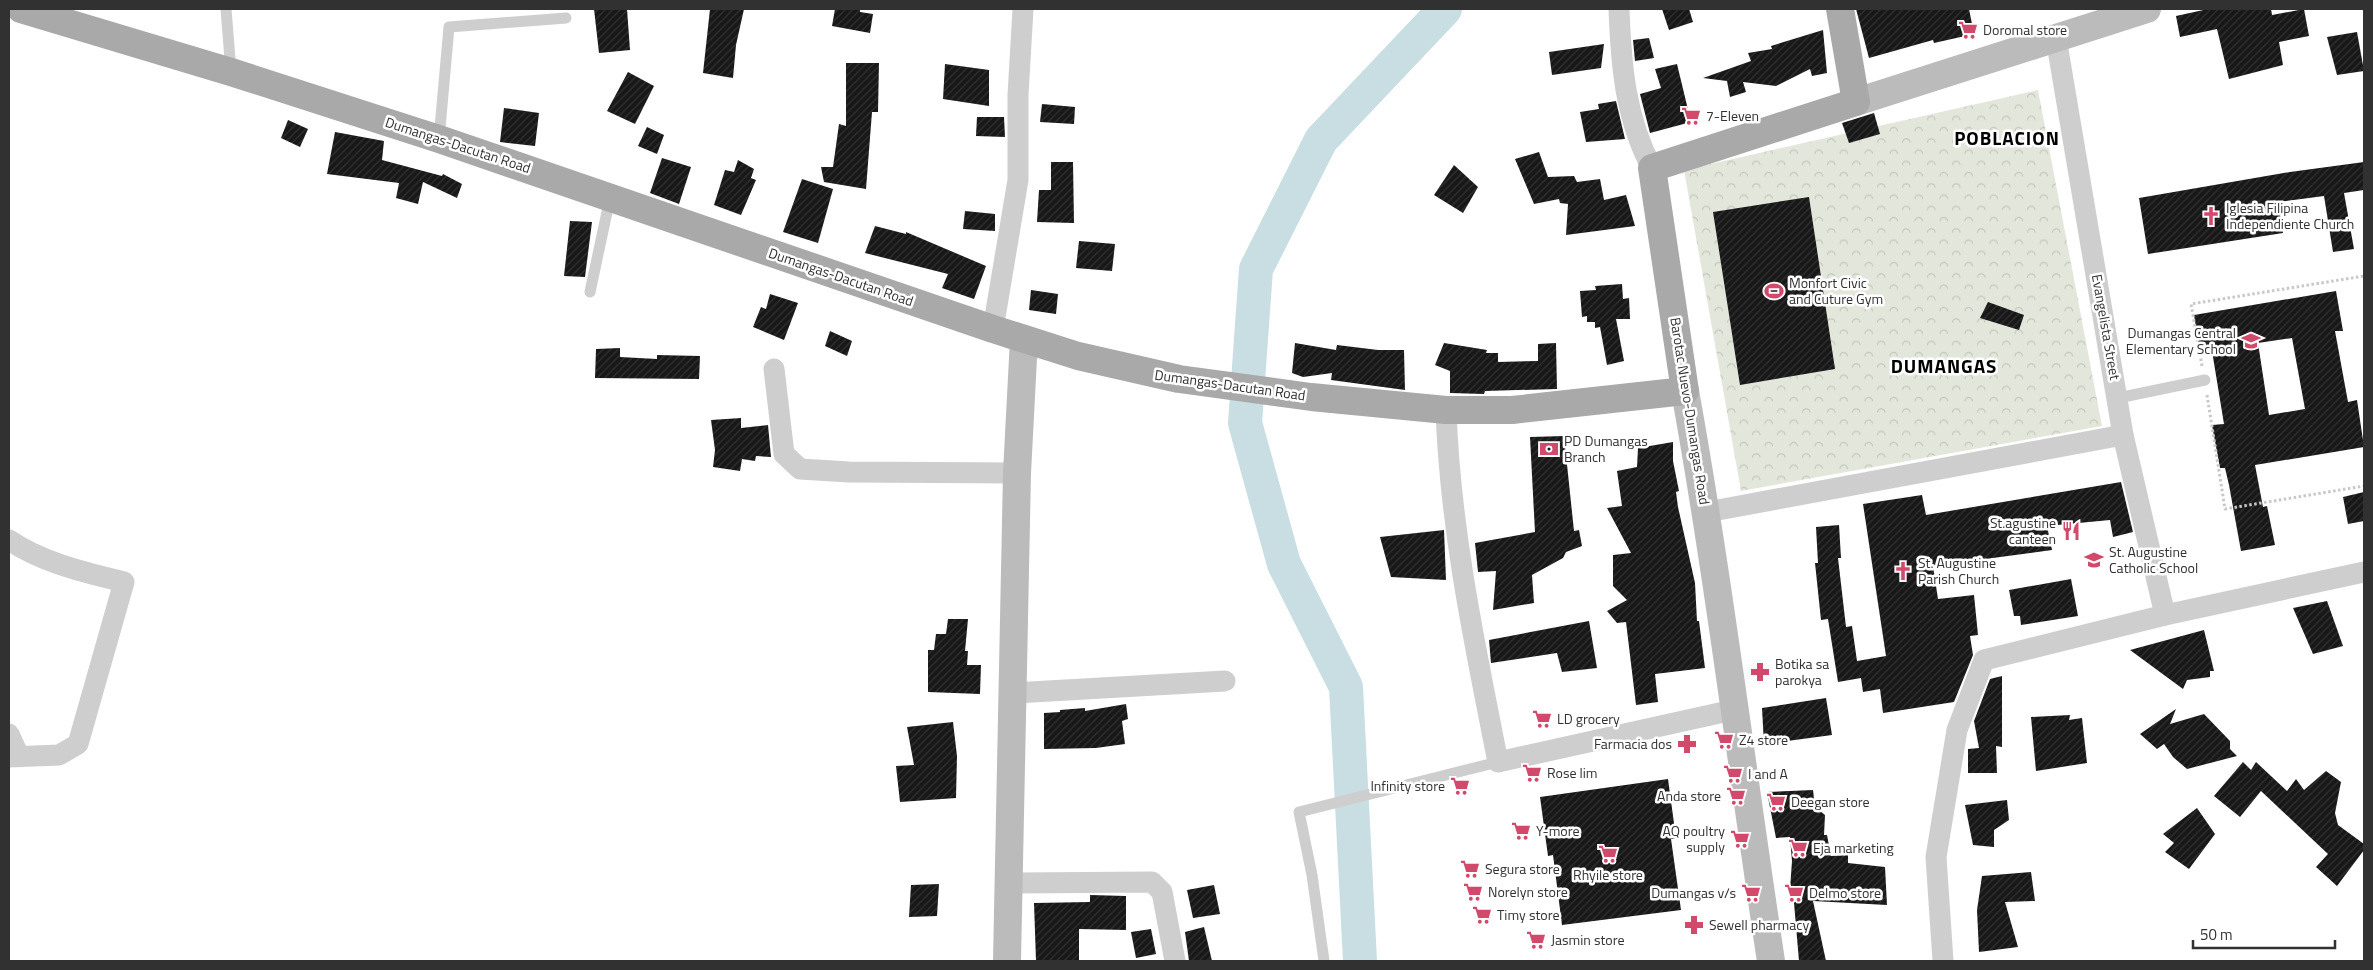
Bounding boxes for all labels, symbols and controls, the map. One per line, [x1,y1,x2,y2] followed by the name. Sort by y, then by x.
[1957,19,1979,41] supermarket icon: Doromal store
[1983,19,2067,40] place label: Doromal store
[1680,105,1702,127] supermarket icon: 7-Eleven
[1706,105,1759,126] place label: 7-Eleven
[383,111,534,178] street label: Dumangas-Dacutan Road
[1954,123,2060,152] district label: POBLACION
[2226,197,2354,234] place label: Iglesia Filipina Independiente Church
[2200,205,2222,227] church icon: Iglesia Filipina Independiente Church
[766,242,916,311] street label: Dumangas-Dacutan Road
[1789,272,1883,309] place label: Monfort Civic and Cuture Gym
[2087,272,2126,381] street label: Evangelista Street
[1763,280,1785,302] sports icon: Monfort Civic and Cuture Gym
[1665,316,1716,506] street label: Barotac Nuevo-Dumangas Road
[2126,322,2236,359] place label: Dumangas Central Elementary School
[2240,330,2262,352] school or university icon: Dumangas Central Elementary School
[1891,351,1997,380] district label: DUMANGAS
[1153,364,1307,405] street label: Dumangas-Dacutan Road
[1564,430,1648,467] place label: PD Dumangas Branch
[1538,438,1560,460] bank icon: PD Dumangas Branch
[1990,512,2056,549] place label: St.agustine canteen
[2060,520,2082,542] restaurant icon: St.agustine canteen
[2109,541,2198,578] place label: St. Augustine Catholic School
[2083,549,2105,571] school or university icon: St. Augustine Catholic School
[1918,552,1999,589] place label: St. Augustine Parish Church
[1892,560,1914,582] church icon: St. Augustine Parish Church
[1775,653,1829,690] place label: Botika sa parokya
[1749,661,1771,683] pharmacy icon: Botika sa parokya
[1531,708,1553,730] supermarket icon: LD grocery
[1557,708,1620,729] place label: LD grocery
[1713,729,1735,751] supermarket icon: Z4 store
[1739,729,1788,750] place label: Z4 store
[1594,733,1672,754] place label: Farmacia dos
[1676,733,1698,755] pharmacy icon: Farmacia dos
[1521,762,1543,784] supermarket icon: Rose lim
[1547,762,1598,783] place label: Rose lim
[1722,763,1744,785] supermarket icon: I and A
[1748,763,1789,784] place label: I and A
[1370,775,1445,796] place label: Infinity store
[1449,775,1471,797] supermarket icon: Infinity store
[1657,785,1721,806] place label: Anda store
[1725,785,1747,807] supermarket icon: Anda store
[1765,791,1787,813] supermarket icon: Deegan store
[1791,791,1870,812] place label: Deegan store
[1510,820,1532,842] supermarket icon: Y-more
[1536,820,1580,841] place label: Y-more
[1663,820,1725,857] place label: AQ poultry supply
[1729,828,1751,850] supermarket icon: AQ poultry supply
[1787,837,1809,859] supermarket icon: Eja marketing
[1813,837,1894,858] place label: Eja marketing
[1597,843,1619,865] supermarket icon: Rhyile store
[1459,858,1481,880] supermarket icon: Segura store
[1485,858,1560,879] place label: Segura store
[1573,864,1643,885] place label: Rhyile store
[1462,881,1484,903] supermarket icon: Norelyn store
[1488,881,1568,902] place label: Norelyn store
[1651,882,1736,903] place label: Dumangas v/s
[1740,882,1762,904] supermarket icon: Dumangas v/s
[1783,882,1805,904] supermarket icon: Delmo store
[1809,882,1881,903] place label: Delmo store
[1471,904,1493,926] supermarket icon: Timy store
[1497,904,1559,925] place label: Timy store
[1683,914,1705,936] pharmacy icon: Sewell pharmacy
[1709,914,1809,935] place label: Sewell pharmacy
[2193,918,2336,950] scale bar
[2200,923,2233,946] text: 50 m
[1525,929,1547,951] supermarket icon: Jasmin store
[1551,929,1625,950] place label: Jasmin store

